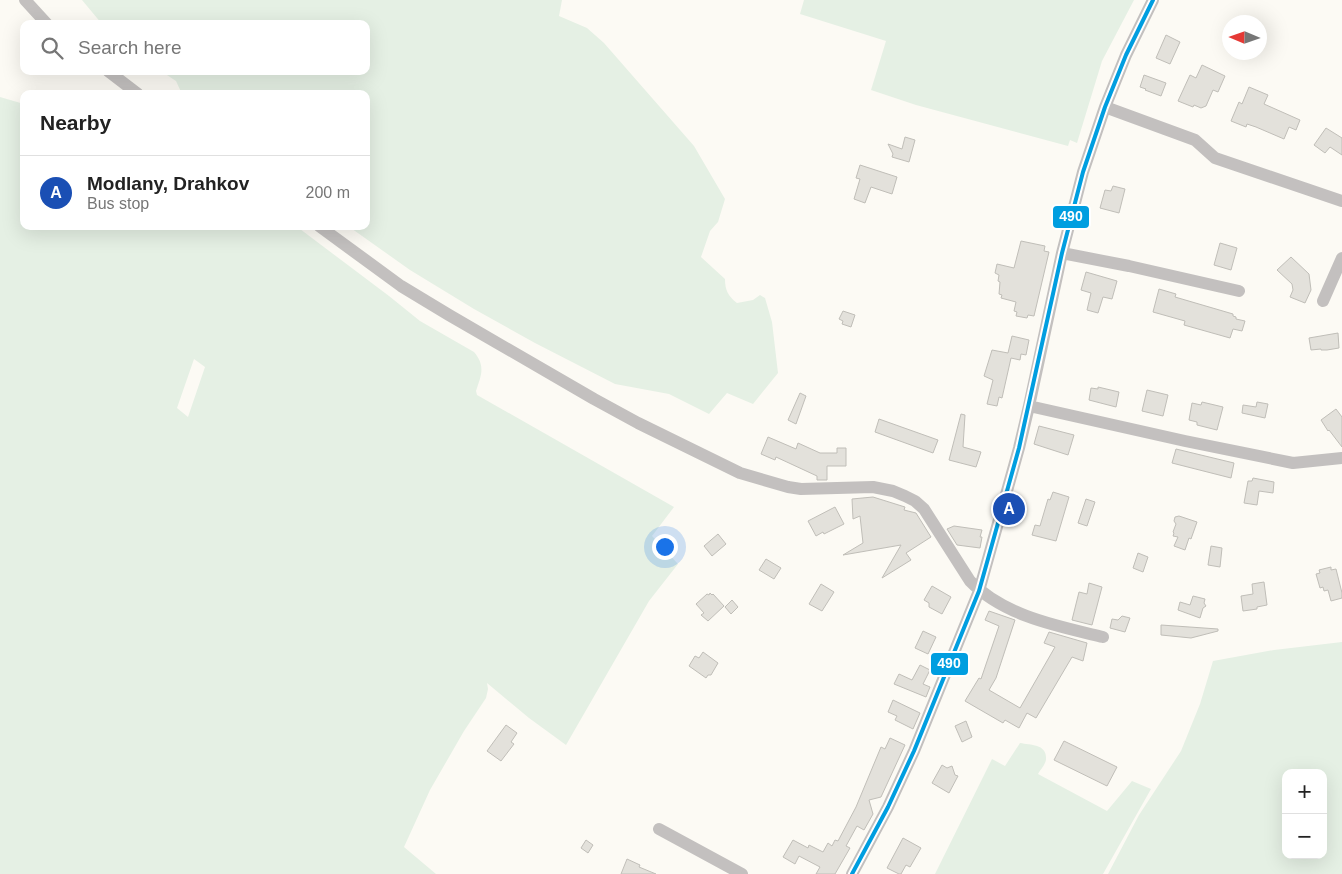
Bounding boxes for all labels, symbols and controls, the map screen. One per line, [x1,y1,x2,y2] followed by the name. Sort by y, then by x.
[1222,15,1267,60] north arrow
[20,20,370,75] search box
[38,34,66,62] icon: search
[78,37,182,58] text: Search here
[40,111,111,134] text: Nearby
[87,173,249,194] text: Modlany, Drahkov
[50,184,62,201] text: A
[306,184,350,201] text: 200 m
[87,195,149,212] text: Bus stop
[1052,205,1090,229] line badge: 490
[1059,208,1083,224] text: 490
[993,490,1025,528] pin: A
[652,534,678,560] your location
[930,652,969,676] line badge: 490
[937,655,961,671] text: 490
[1282,769,1327,859] map controls
[1282,769,1327,814] button: +
[1282,814,1327,859] button: −

